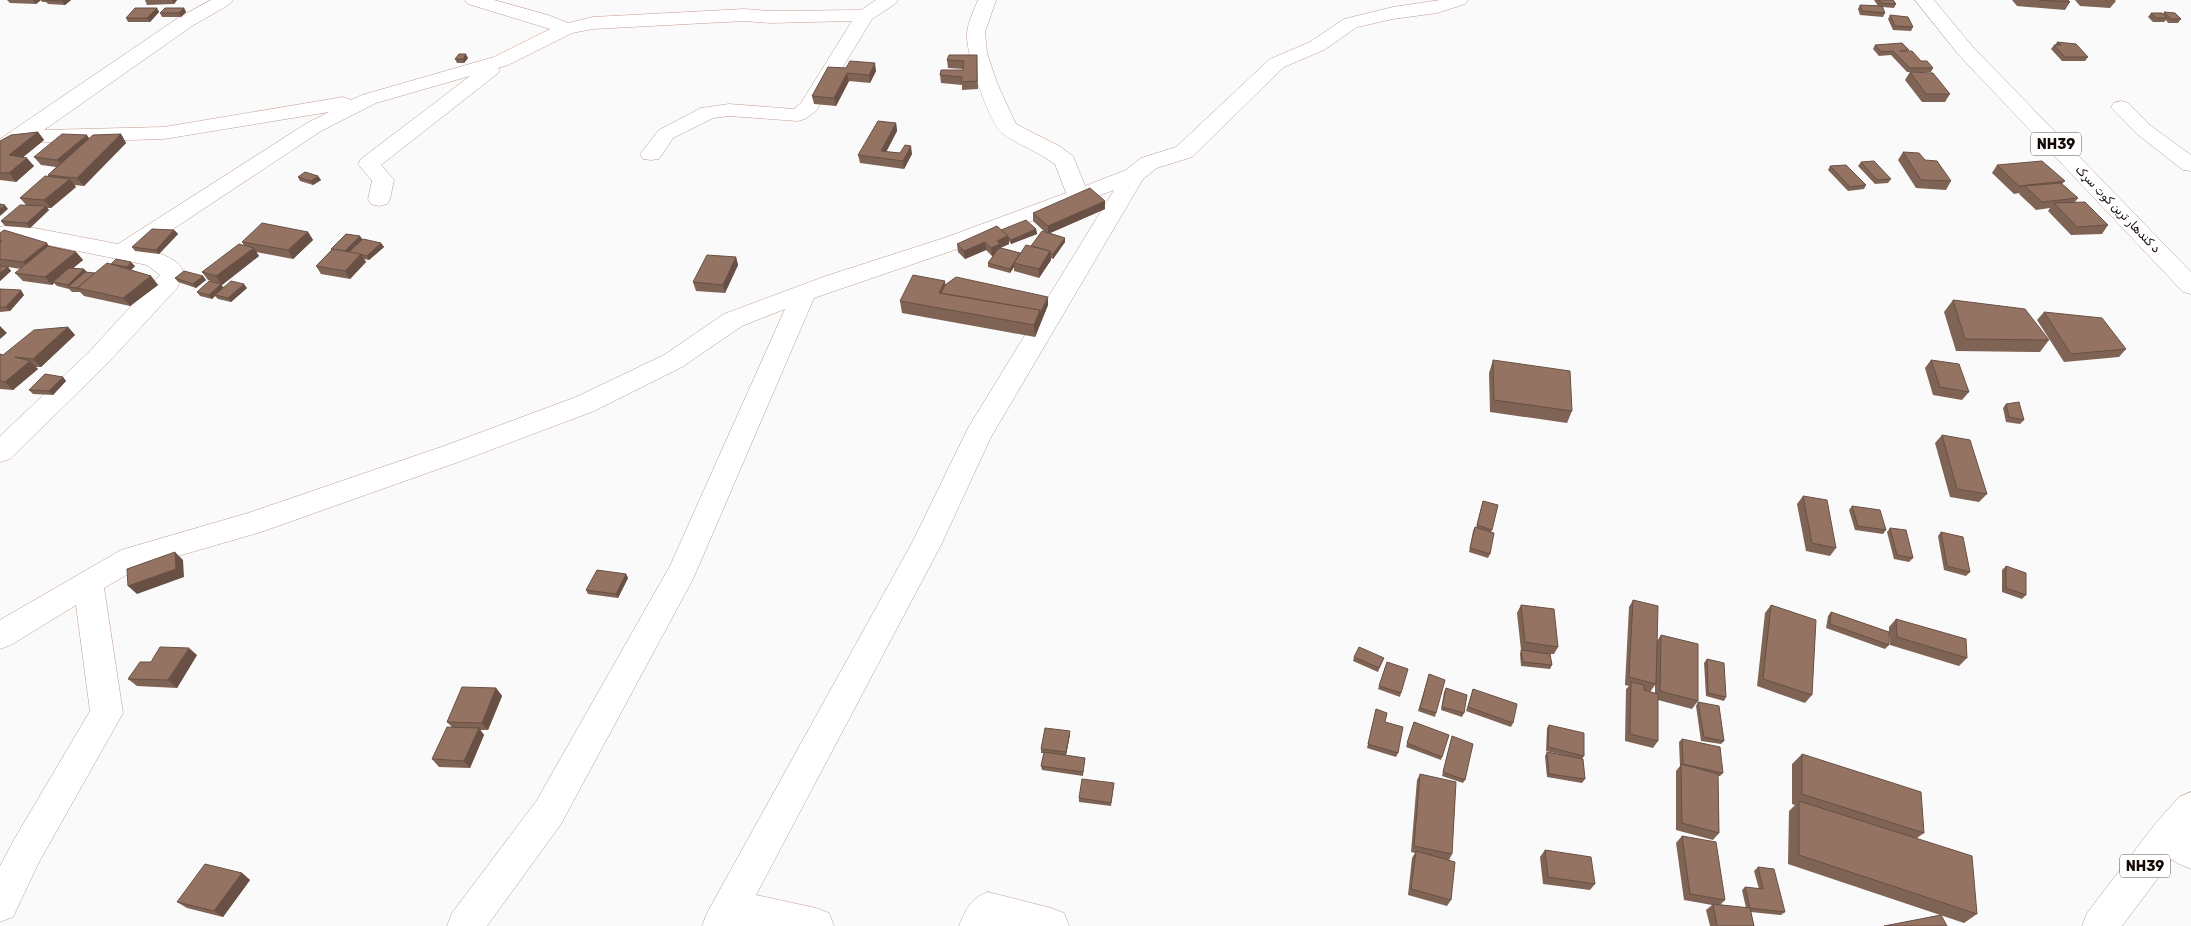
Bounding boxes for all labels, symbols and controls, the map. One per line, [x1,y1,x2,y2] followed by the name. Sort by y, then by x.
[2031,132,2081,156] road number: NH39
[2072,162,2164,256] street label: د کندهار ترين کوټ سړک
[2120,854,2170,878] road number: NH39

